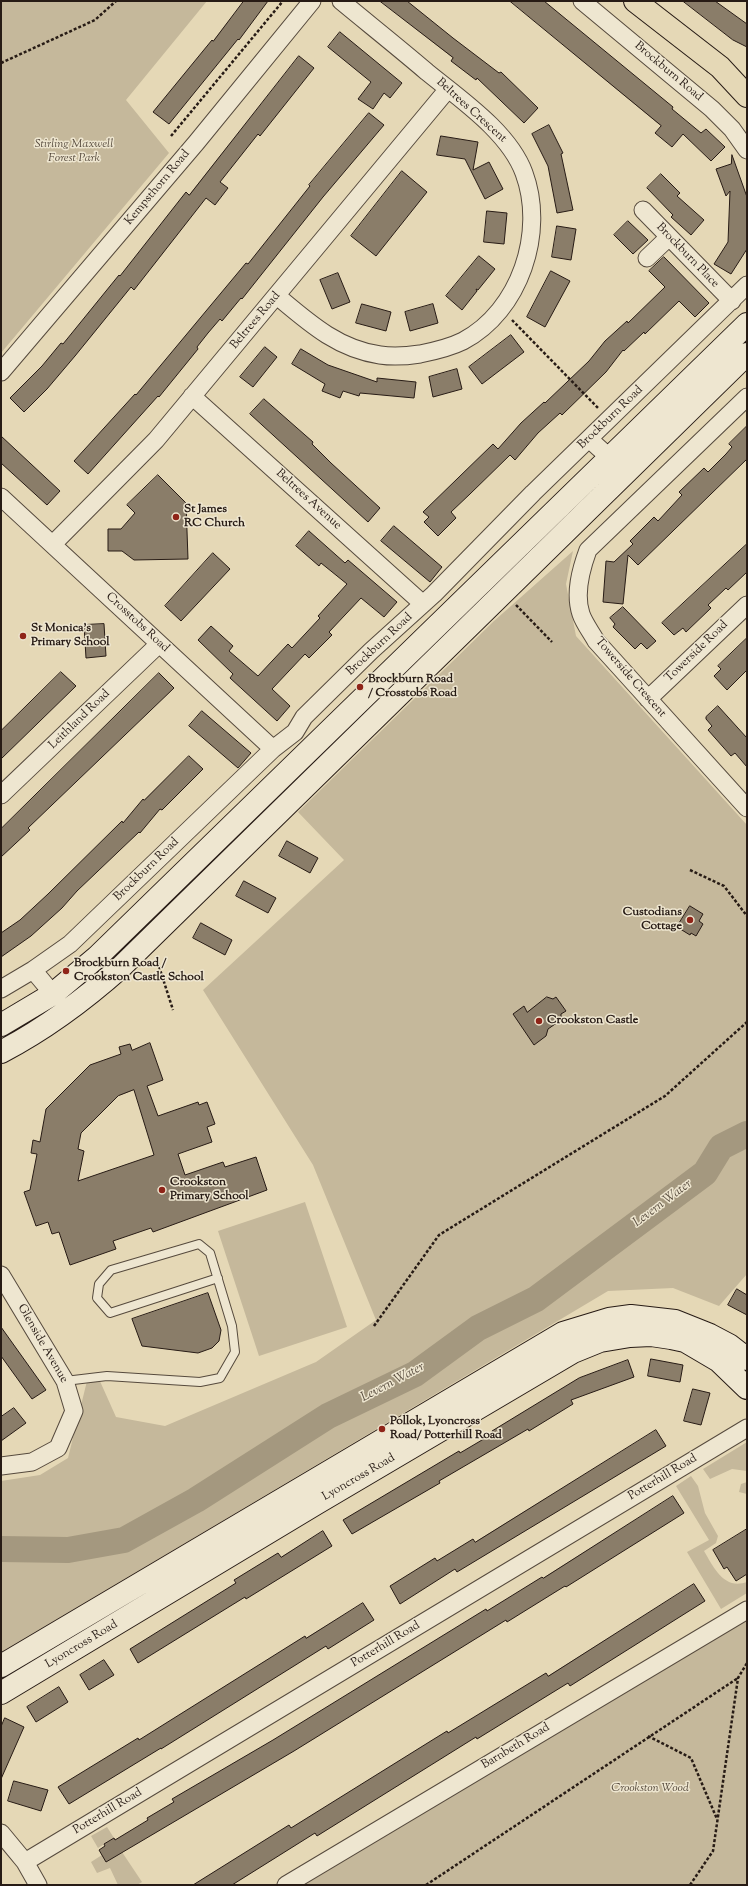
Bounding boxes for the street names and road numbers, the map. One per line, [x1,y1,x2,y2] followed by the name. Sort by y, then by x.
[631,39,705,105] street label: Brockburn Road
[433,76,509,146] street label: Beltrees Crescent
[122,148,194,228] street label: Kempsthorn Road
[652,221,722,291] street label: Brockburn Place
[228,289,284,353] street label: Beltrees Road
[575,383,647,453] street label: Brockburn Road
[272,467,344,533] street label: Beltrees Avenue
[102,590,172,656] street label: Crosstobs Road
[344,611,416,679] street label: Brockburn Road
[662,618,732,686] street label: Towerside Road
[591,635,669,721] street label: Towerside Crescent
[46,687,114,753] street label: Leithland Road
[111,835,183,905] street label: Brockburn Road
[14,1302,70,1386] street label: Glenside Avenue
[320,1451,398,1505] street label: Lyoncross Road
[626,1452,700,1504] street label: Potterhill Road
[43,1618,121,1672] street label: Lyoncross Road
[349,1619,423,1671] street label: Potterhill Road
[479,1721,553,1773] street label: Barnbeth Road
[71,1786,145,1838] street label: Potterhill Road

